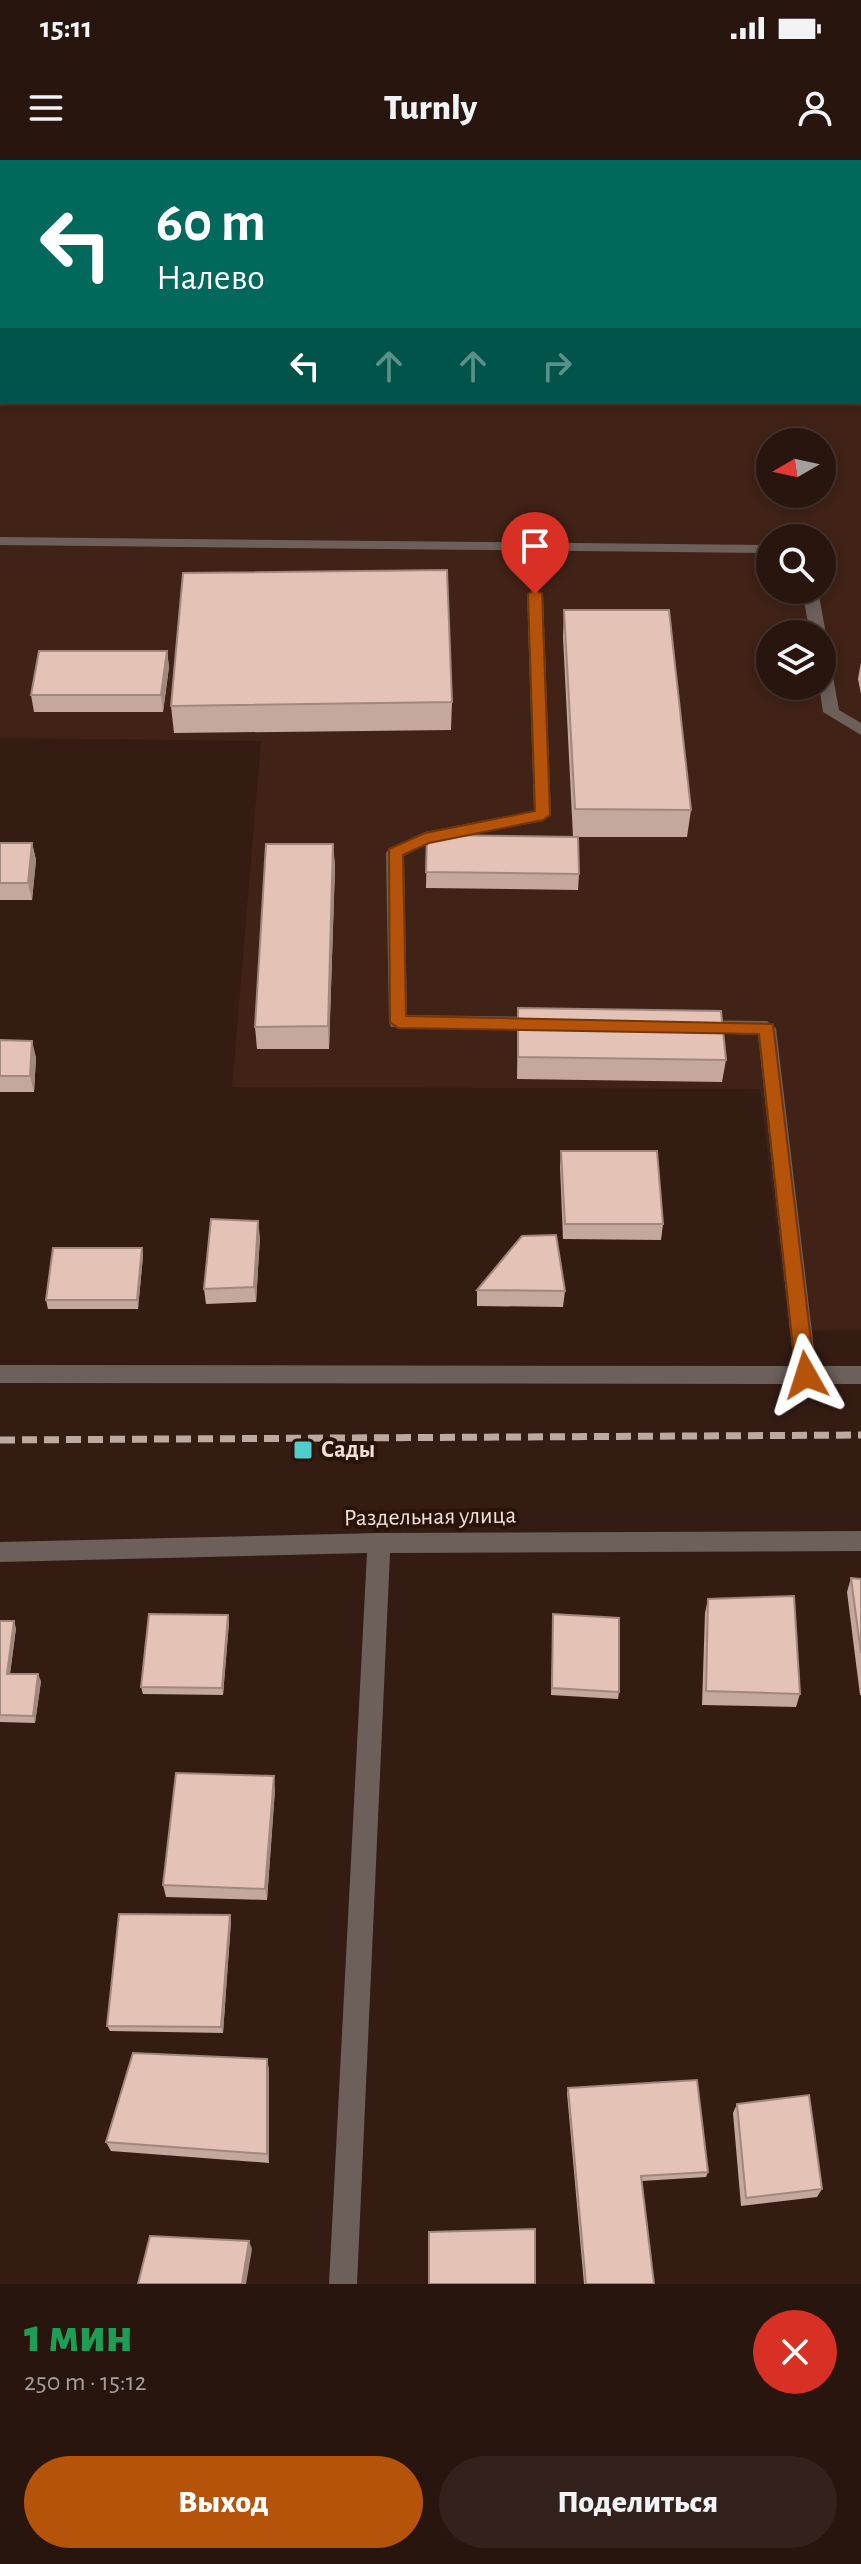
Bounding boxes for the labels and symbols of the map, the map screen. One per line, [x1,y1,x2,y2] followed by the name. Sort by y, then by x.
[756,428,836,508] north arrow
[501,512,569,594] pin
[764,1333,848,1417] position arrow
[321,1438,375,1462] place label: Сады
[292,1439,314,1461] marker: Сады
[343,1503,517,1531] street label: Раздельная улица

